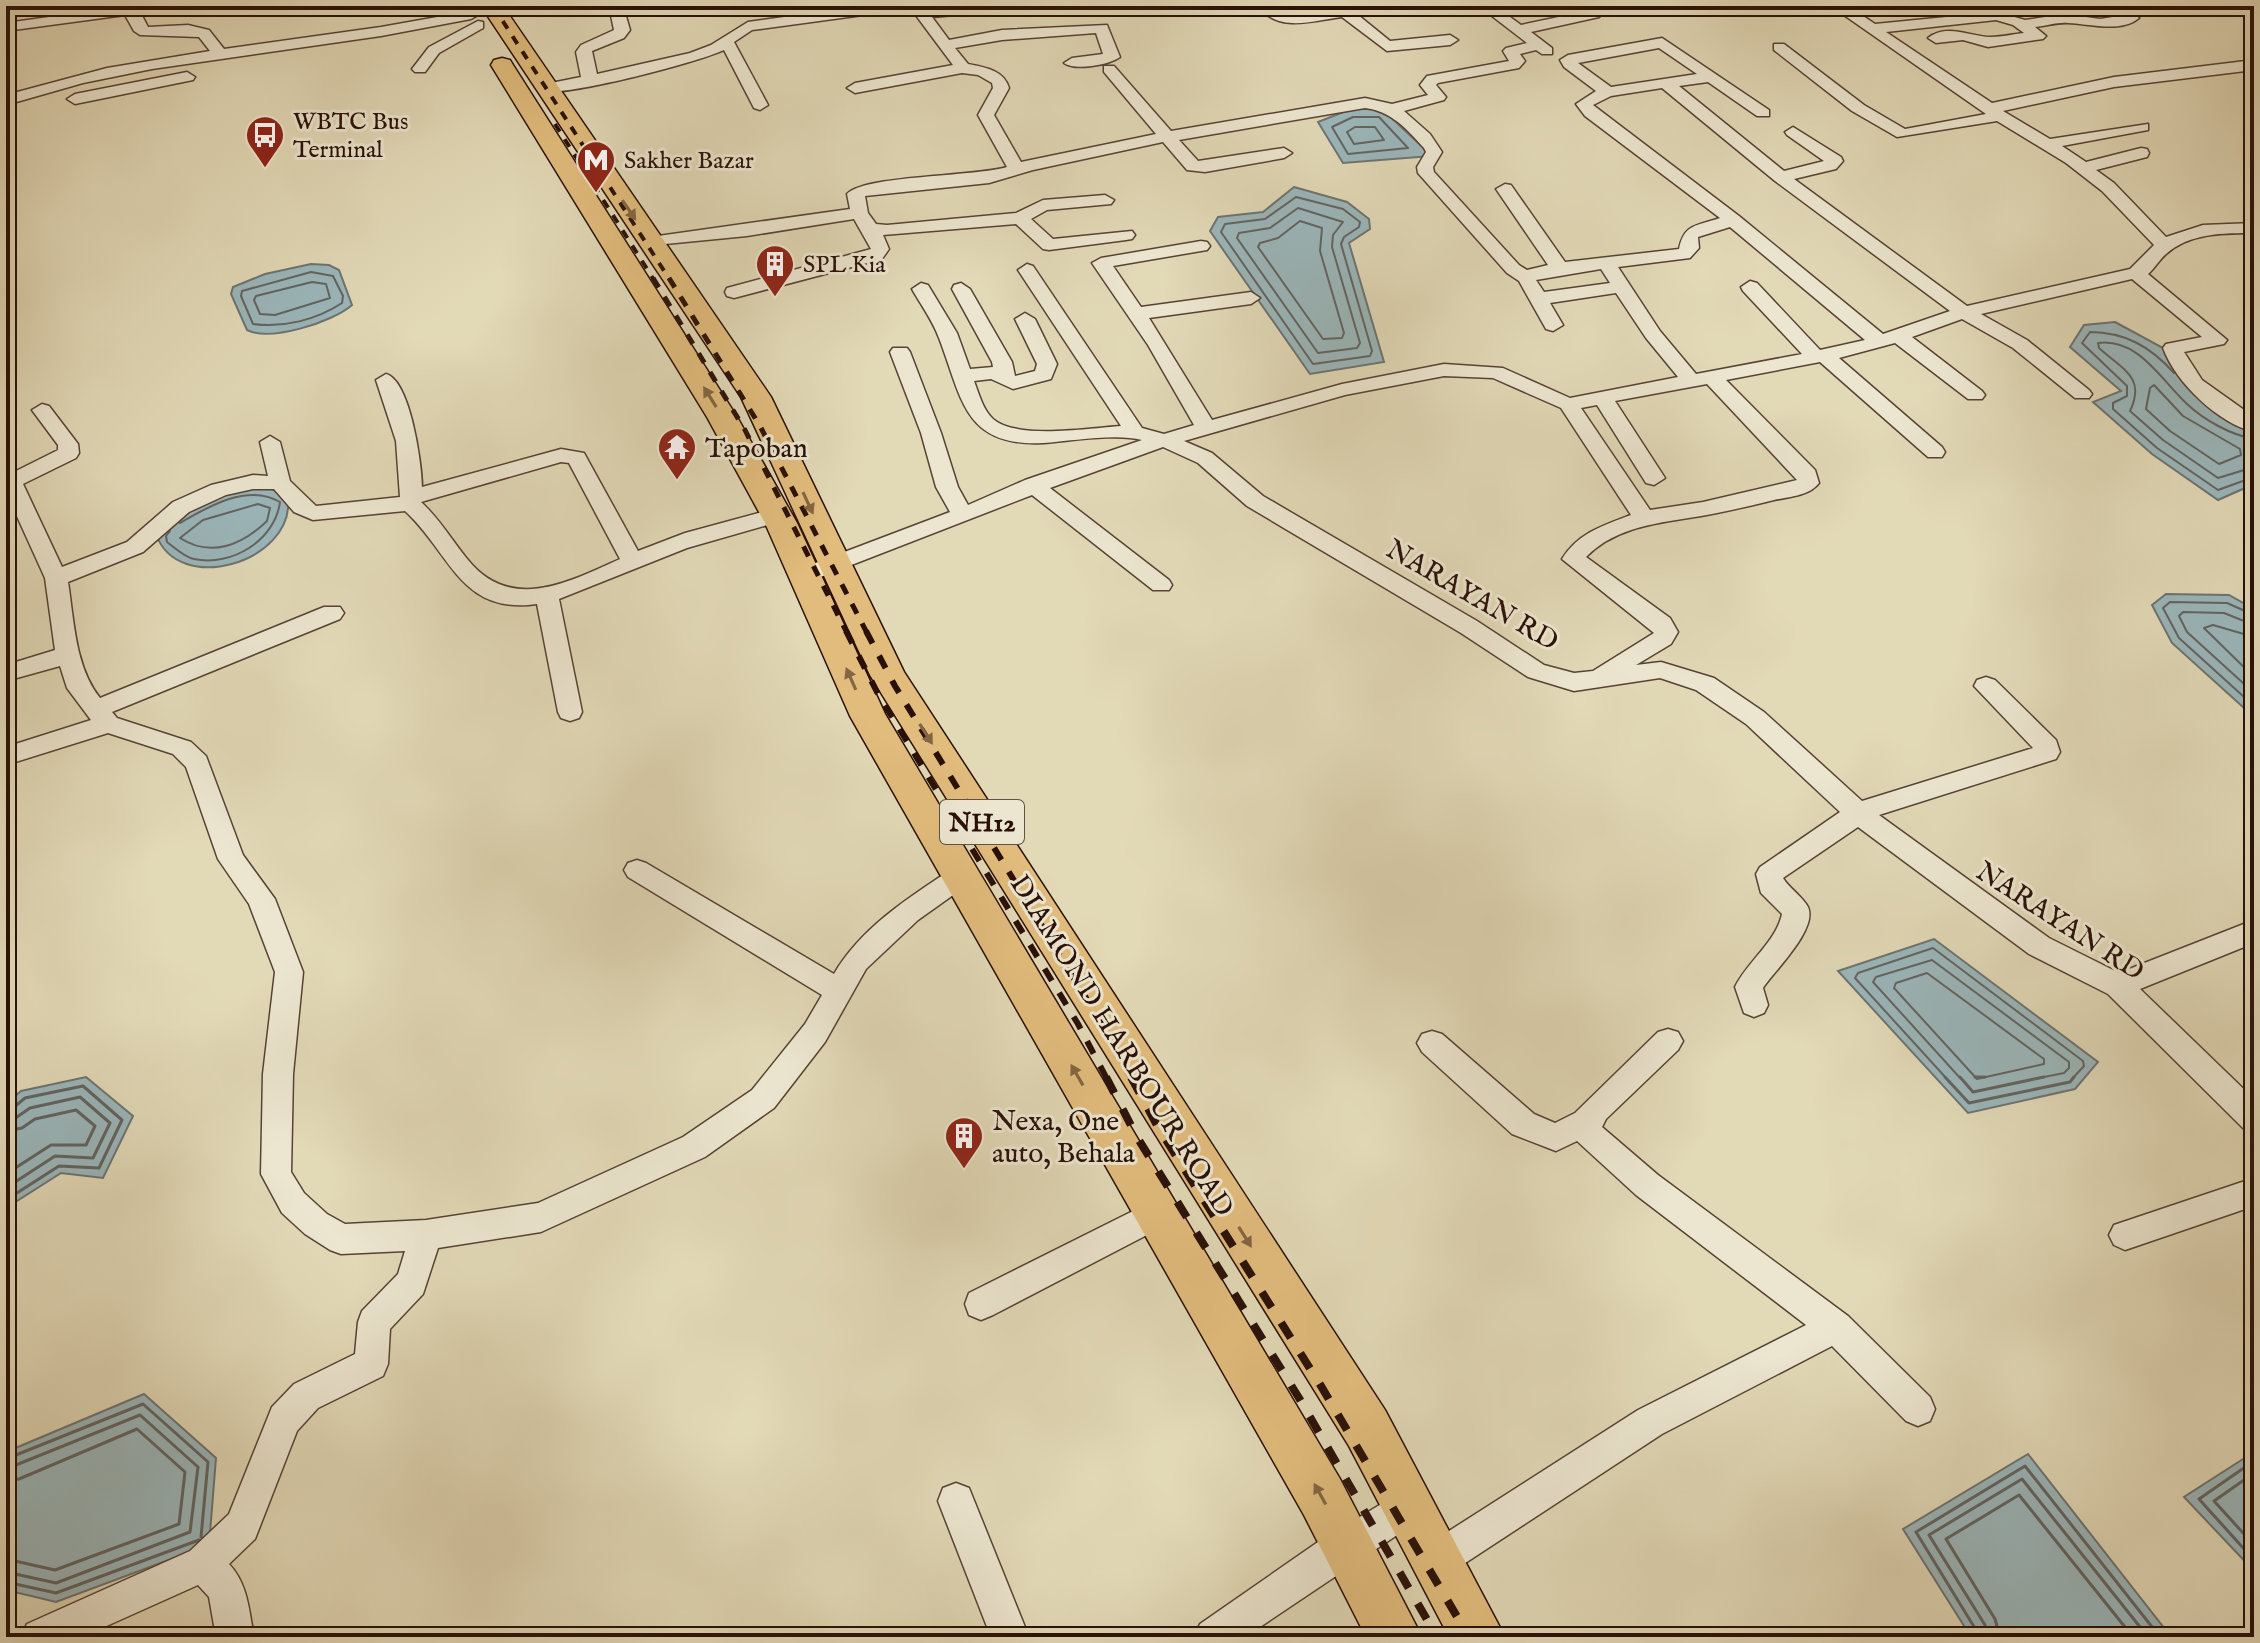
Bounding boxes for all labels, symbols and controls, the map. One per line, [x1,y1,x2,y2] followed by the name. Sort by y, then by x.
[293,107,408,166] place label: WBTC Bus Terminal
[244,114,286,169] bus stop icon: WBTC Bus Terminal
[575,139,617,194] metro station icon: Sakher Bazar
[624,146,754,177] place label: Sakher Bazar
[622,199,637,220] one-way arrow
[754,243,796,298] building icon: SPL Kia
[803,250,886,281] place label: SPL Kia
[703,386,717,408] one-way arrow
[656,426,698,481] temple icon: Tapoban
[705,432,808,467] place label: Tapoban
[801,491,815,515] one-way arrow
[1379,533,1564,660] street label: NARAYAN RD
[844,667,858,691] one-way arrow
[918,724,933,745] one-way arrow
[940,800,1024,844] road number: NH12
[1969,855,2150,989] street label: NARAYAN RD
[1001,869,1241,1224] street label: DIAMOND HARBOUR ROAD
[1070,1064,1084,1086] one-way arrow
[992,1105,1136,1172] place label: Nexa, One auto, Behala
[943,1115,985,1170] building icon: Nexa, One auto, Behala
[1238,1226,1252,1248] one-way arrow
[1313,1482,1327,1505] one-way arrow

